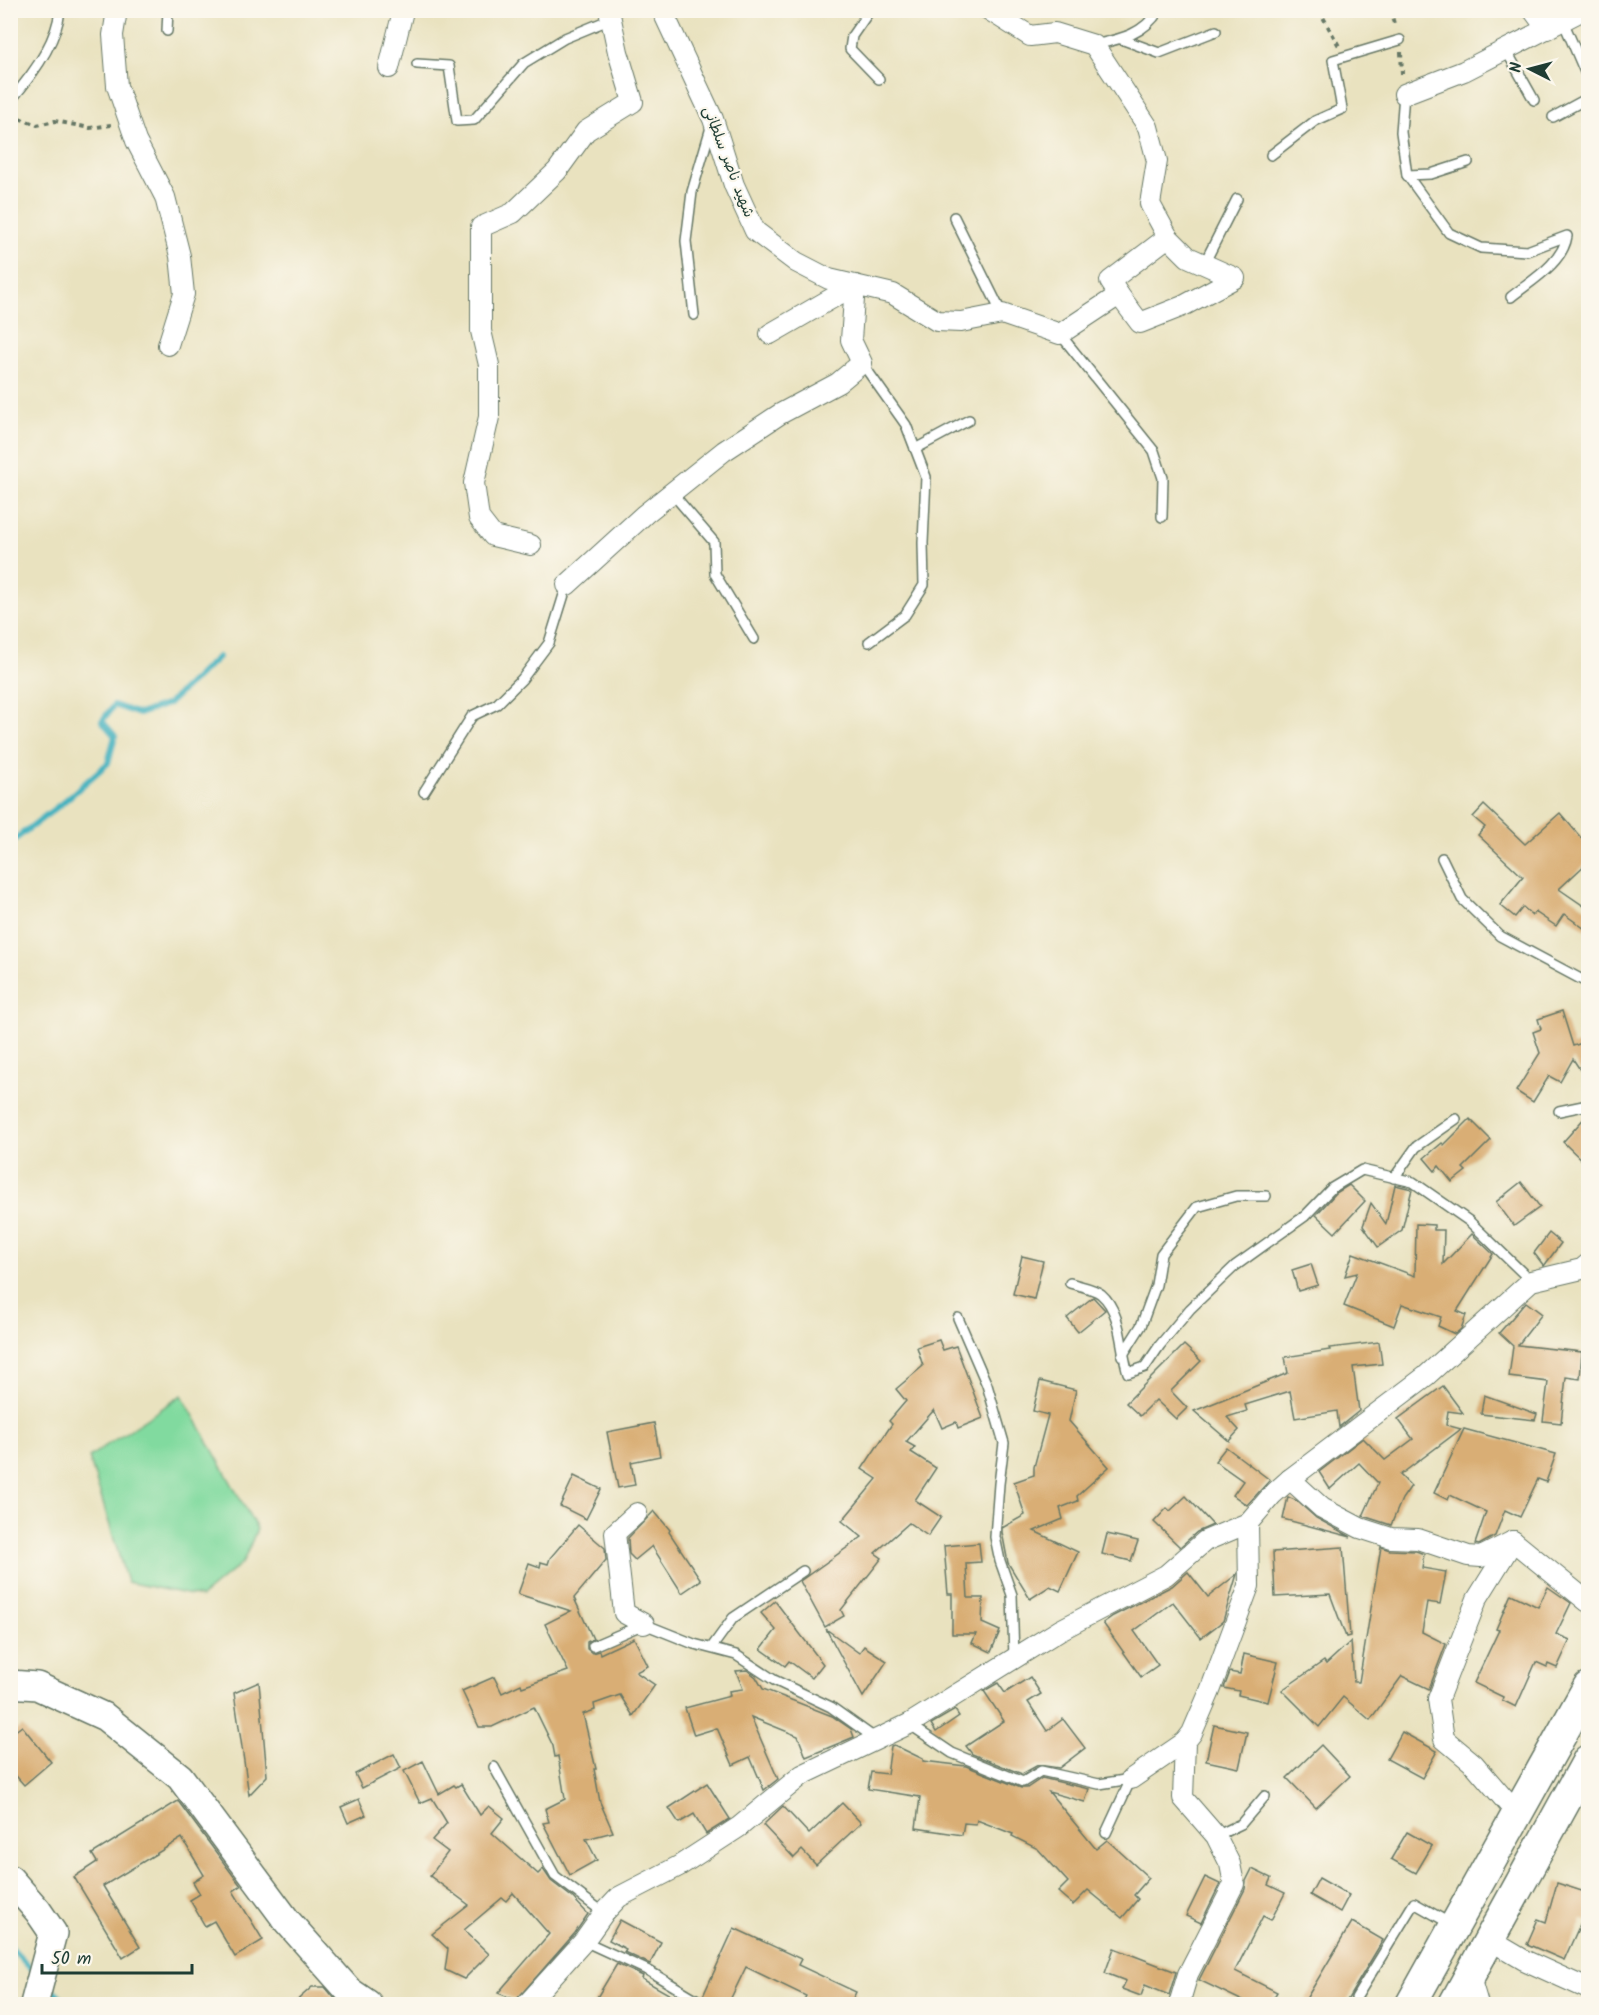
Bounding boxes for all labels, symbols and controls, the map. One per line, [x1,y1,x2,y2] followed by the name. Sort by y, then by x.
[1500,39,1560,99] north arrow
[1504,61,1530,74] text: N
[696,103,760,221] street label: شهید ناصر سلطانی
[42,1937,192,1975] scale bar
[51,1945,91,1974] text: 50 m

